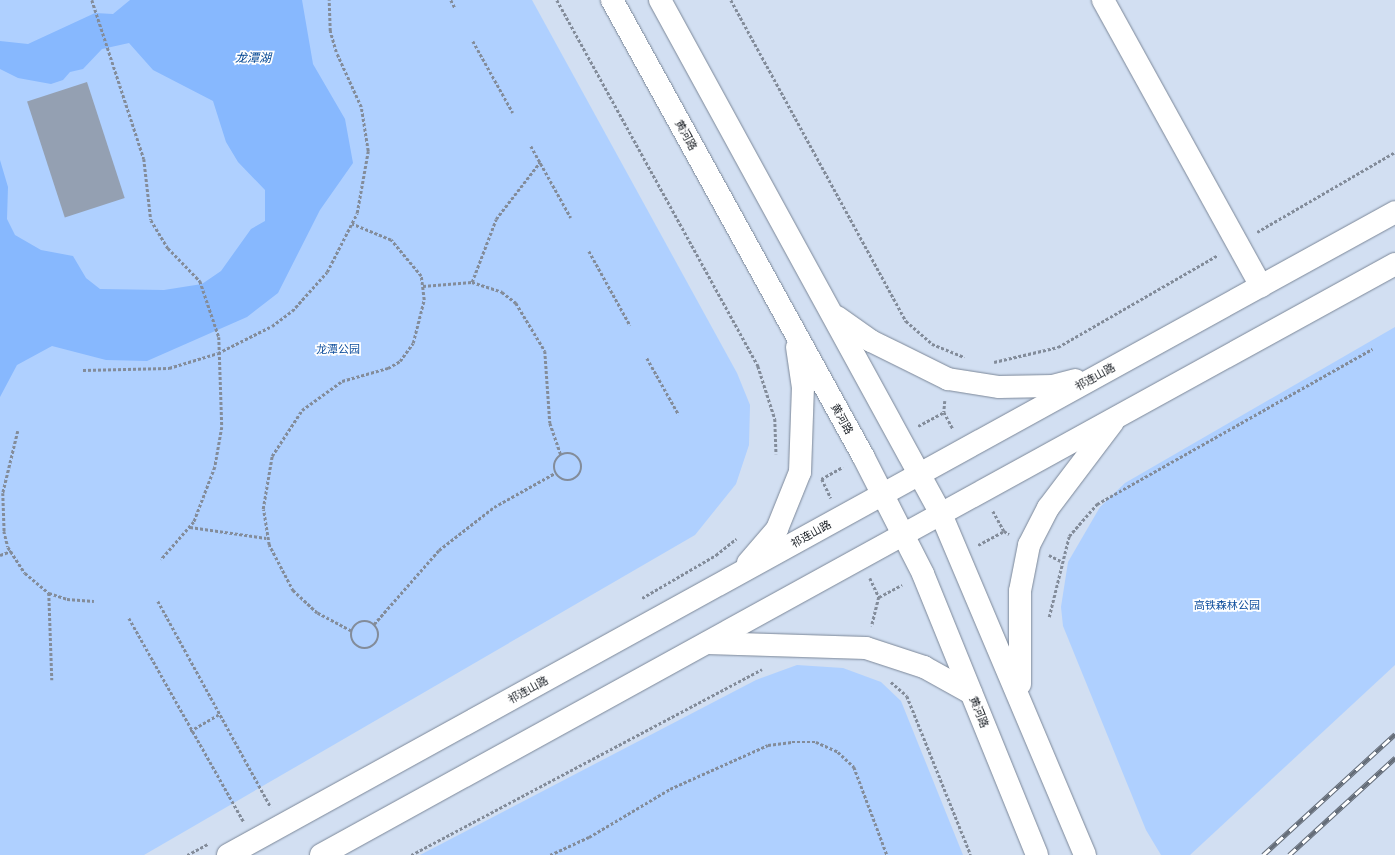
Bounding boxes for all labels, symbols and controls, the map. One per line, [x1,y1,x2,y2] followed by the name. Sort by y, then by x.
[235,52,271,66] water label: 龙潭湖
[672,117,700,153] street label: 黄河路
[316,342,360,356] park label: 龙潭公园
[1073,361,1117,393] street label: 祁连山路
[828,401,856,437] street label: 黄河路
[789,518,833,550] street label: 祁连山路
[1194,598,1260,612] park label: 高铁森林公园
[506,674,550,706] street label: 祁连山路
[967,694,991,730] street label: 黄河路

